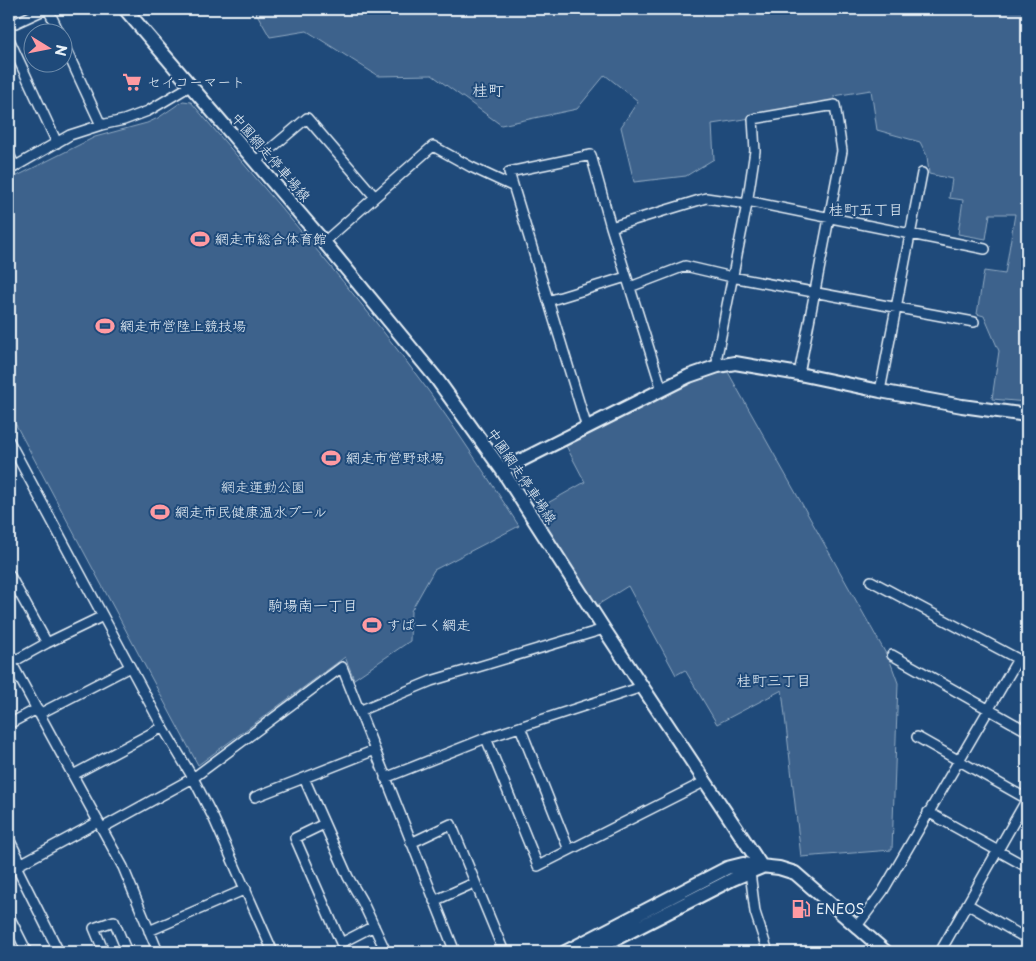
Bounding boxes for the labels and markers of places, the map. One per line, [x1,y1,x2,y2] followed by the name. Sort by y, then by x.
[121,71,143,93] supermarket icon: セイコーマート
[147,71,245,92] place label: セイコーマート
[189,228,211,250] sports icon: 網走市総合体育館
[215,228,327,249] place label: 網走市総合体育館
[94,315,116,337] sports icon: 網走市営陸上競技場
[120,315,246,336] place label: 網走市営陸上競技場
[320,447,342,469] sports icon: 網走市営野球場
[346,447,444,468] place label: 網走市営野球場
[149,501,171,523] sports icon: 網走市民健康温水プール
[175,501,327,522] place label: 網走市民健康温水プール
[361,614,383,636] sports icon: すぱーく網走
[387,614,470,635] place label: すぱーく網走
[790,898,812,920] fuel station icon: ENEOS
[816,898,864,919] place label: ENEOS

